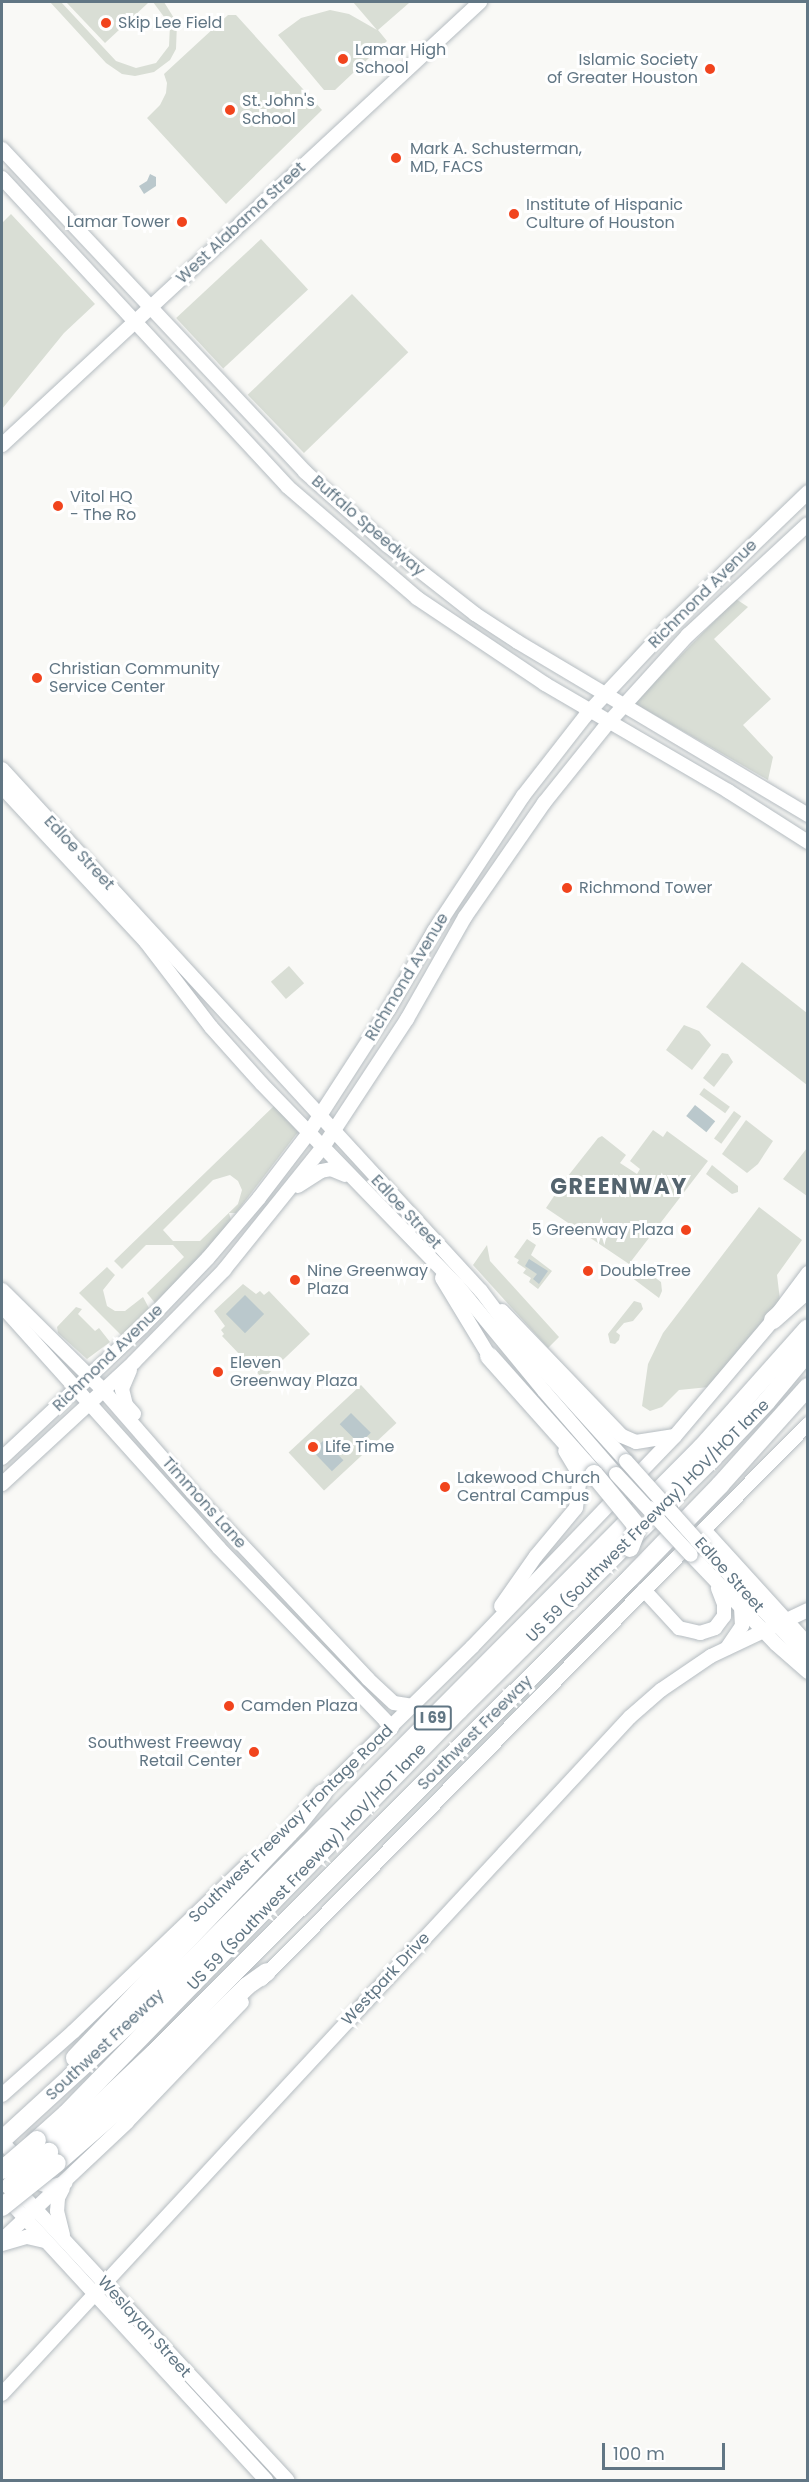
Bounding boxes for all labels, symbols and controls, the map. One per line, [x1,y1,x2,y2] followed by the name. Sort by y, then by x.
[118,13,222,33] place label: Skip Lee Field
[99,16,113,30] marker: Skip Lee Field
[355,40,446,78] place label: Lamar High School
[547,50,698,88] place label: Islamic Society of Greater Houston
[336,52,350,66] marker: Lamar High School
[703,62,717,76] marker: Islamic Society of Greater Houston
[242,91,315,129] place label: St. John's School
[223,103,237,117] marker: St. John's School
[410,139,582,177] place label: Mark A. Schusterman, MD, FACS
[387,149,405,167] marker: Mark A. Schusterman, MD, FACS
[172,158,310,288] street label: West Alabama Street
[526,195,683,233] place label: Institute of Hispanic Culture of Houston
[507,207,521,221] marker: Institute of Hispanic Culture of Houston
[67,212,170,232] place label: Lamar Tower
[175,215,189,229] marker: Lamar Tower
[307,472,429,580] street label: Buffalo Speedway
[70,487,136,525] place label: Vitol HQ - The Ro
[51,499,65,513] marker: Vitol HQ - The Ro
[645,536,761,652] street label: Richmond Avenue
[49,659,220,697] place label: Christian Community Service Center
[30,671,44,685] marker: Christian Community Service Center
[40,812,118,894] street label: Edloe Street
[579,878,713,898] place label: Richmond Tower
[560,881,574,895] marker: Richmond Tower
[361,910,453,1044] street label: Richmond Avenue
[367,1171,445,1253] street label: Edloe Street
[550,1174,688,1200] district label: GREENWAY
[532,1220,674,1240] place label: 5 Greenway Plaza
[679,1223,693,1237] marker: 5 Greenway Plaza
[307,1261,428,1299] place label: Nine Greenway Plaza
[600,1261,691,1281] place label: DoubleTree
[581,1264,595,1278] marker: DoubleTree
[288,1273,302,1287] marker: Nine Greenway Plaza
[49,1300,167,1416] street label: Richmond Avenue
[230,1353,358,1391] place label: Eleven Greenway Plaza
[211,1365,225,1379] marker: Eleven Greenway Plaza
[523,1396,773,1646] street label: US 59 (Southwest Freeway) HOV/HOT lane
[325,1437,394,1457] place label: Life Time
[306,1440,320,1454] marker: Life Time
[158,1453,250,1553] street label: Timmons Lane
[457,1468,600,1506] place label: Lakewood Church Central Campus
[438,1480,452,1494] marker: Lakewood Church Central Campus
[690,1534,768,1616] street label: Edloe Street
[414,1672,536,1794] street label: Southwest Freeway
[241,1696,358,1716] place label: Camden Plaza
[222,1699,236,1713] marker: Camden Plaza
[414,1706,452,1730] road number: I 69
[185,1721,397,1927] street label: Southwest Freeway Frontage Road
[88,1733,242,1771] place label: Southwest Freeway Retail Center
[184,1740,430,1994] street label: US 59 (Southwest Freeway) HOV/HOT lane
[247,1745,261,1759] marker: Southwest Freeway Retail Center
[338,1929,434,2029] street label: Westpark Drive
[42,1985,168,2105] street label: Southwest Freeway
[93,2272,195,2382] street label: Weslayan Street
[605,2431,728,2469] scale bar
[613,2441,665,2466] text: 100 m

